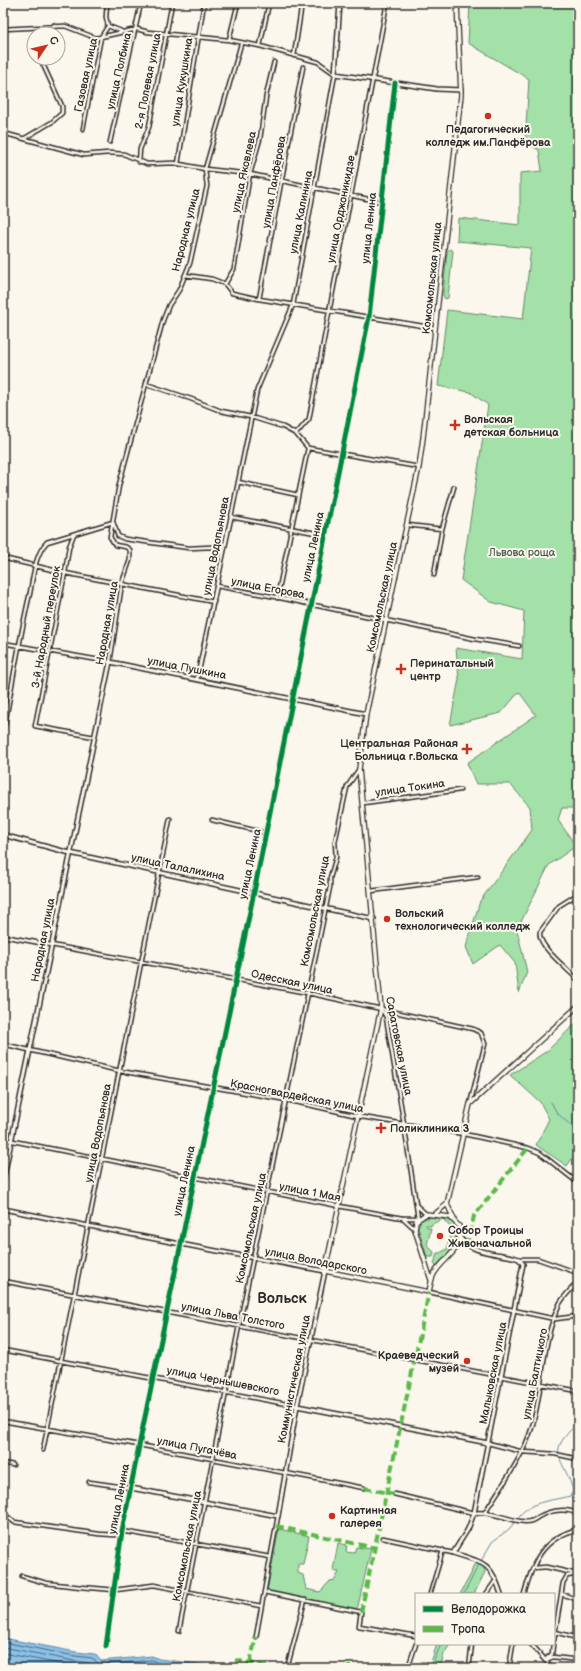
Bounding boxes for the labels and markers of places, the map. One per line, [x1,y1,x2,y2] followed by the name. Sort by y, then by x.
[483,111,493,121] marker: Педагогический колледж им.Панфёрова
[426,123,551,149] place label: Педагогический колледж им.Панфёрова
[463,413,559,439] place label: Вольская детская больница
[449,419,461,431] marker: Вольская детская больница
[410,657,494,683] place label: Перинатальный центр
[395,663,407,675] marker: Перинатальный центр
[340,737,459,763] place label: Центральная Районая Больница г.Вольска
[461,743,473,755] marker: Центральная Районая Больница г.Вольска
[395,907,530,933] place label: Вольский технологический колледж
[382,914,392,924] marker: Вольский технологический колледж
[375,1122,387,1134] marker: Поликлиника 3
[390,1122,470,1135] place label: Поликлиника 3
[448,1224,532,1250] place label: Собор Троицы Живоначальной
[435,1231,445,1241] marker: Собор Троицы Живоначальной
[378,1349,459,1375] place label: Краеведческий музей
[462,1356,472,1366] marker: Краеведческий музей
[340,1504,397,1530] place label: Картинная галерея
[327,1511,337,1521] marker: Картинная галерея

